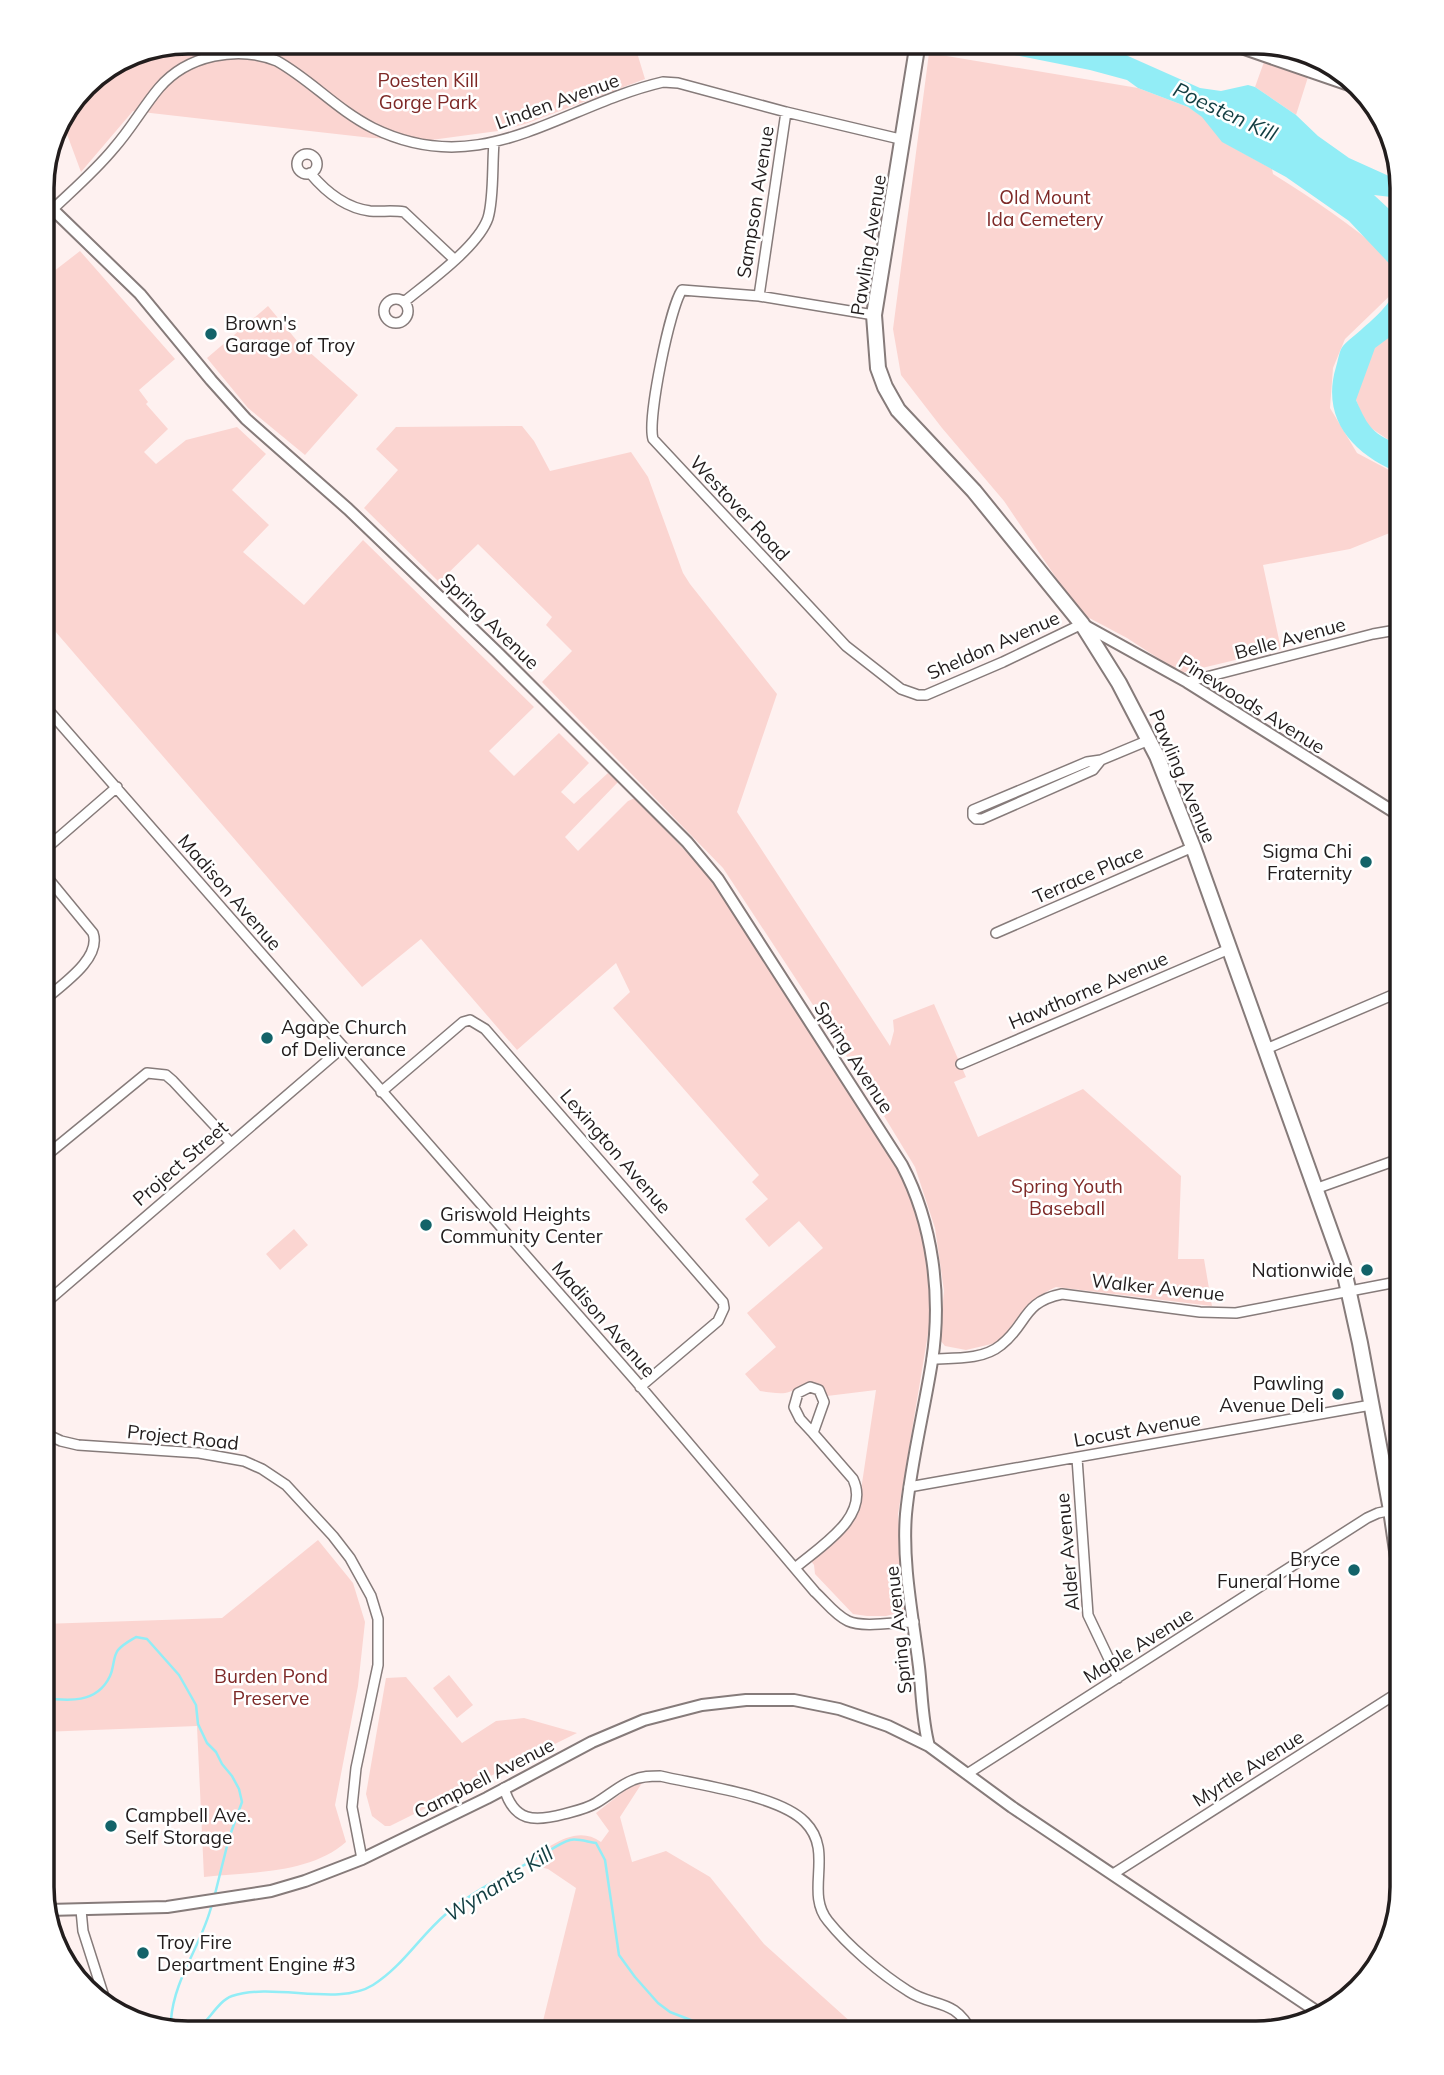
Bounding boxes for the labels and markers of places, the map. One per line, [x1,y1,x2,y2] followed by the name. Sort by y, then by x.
[225,311,355,357] place label: Brown's Garage of Troy
[203,326,219,342] marker: Brown's Garage of Troy
[1262,839,1352,885] place label: Sigma Chi Fraternity
[1358,854,1374,870] marker: Sigma Chi Fraternity
[281,1015,407,1061] place label: Agape Church of Deliverance
[259,1030,275,1046] marker: Agape Church of Deliverance
[440,1202,603,1248] place label: Griswold Heights Community Center
[418,1217,434,1233] marker: Griswold Heights Community Center
[1252,1258,1353,1282] place label: Nationwide
[1359,1262,1375,1278] marker: Nationwide
[1219,1371,1324,1417] place label: Pawling Avenue Deli
[1330,1386,1346,1402] marker: Pawling Avenue Deli
[1217,1547,1340,1593] place label: Bryce Funeral Home
[1346,1562,1362,1578] marker: Bryce Funeral Home
[125,1803,251,1849] place label: Campbell Ave. Self Storage
[103,1818,119,1834] marker: Campbell Ave. Self Storage
[157,1930,356,1976] place label: Troy Fire Department Engine #3
[135,1945,151,1961] marker: Troy Fire Department Engine #3

